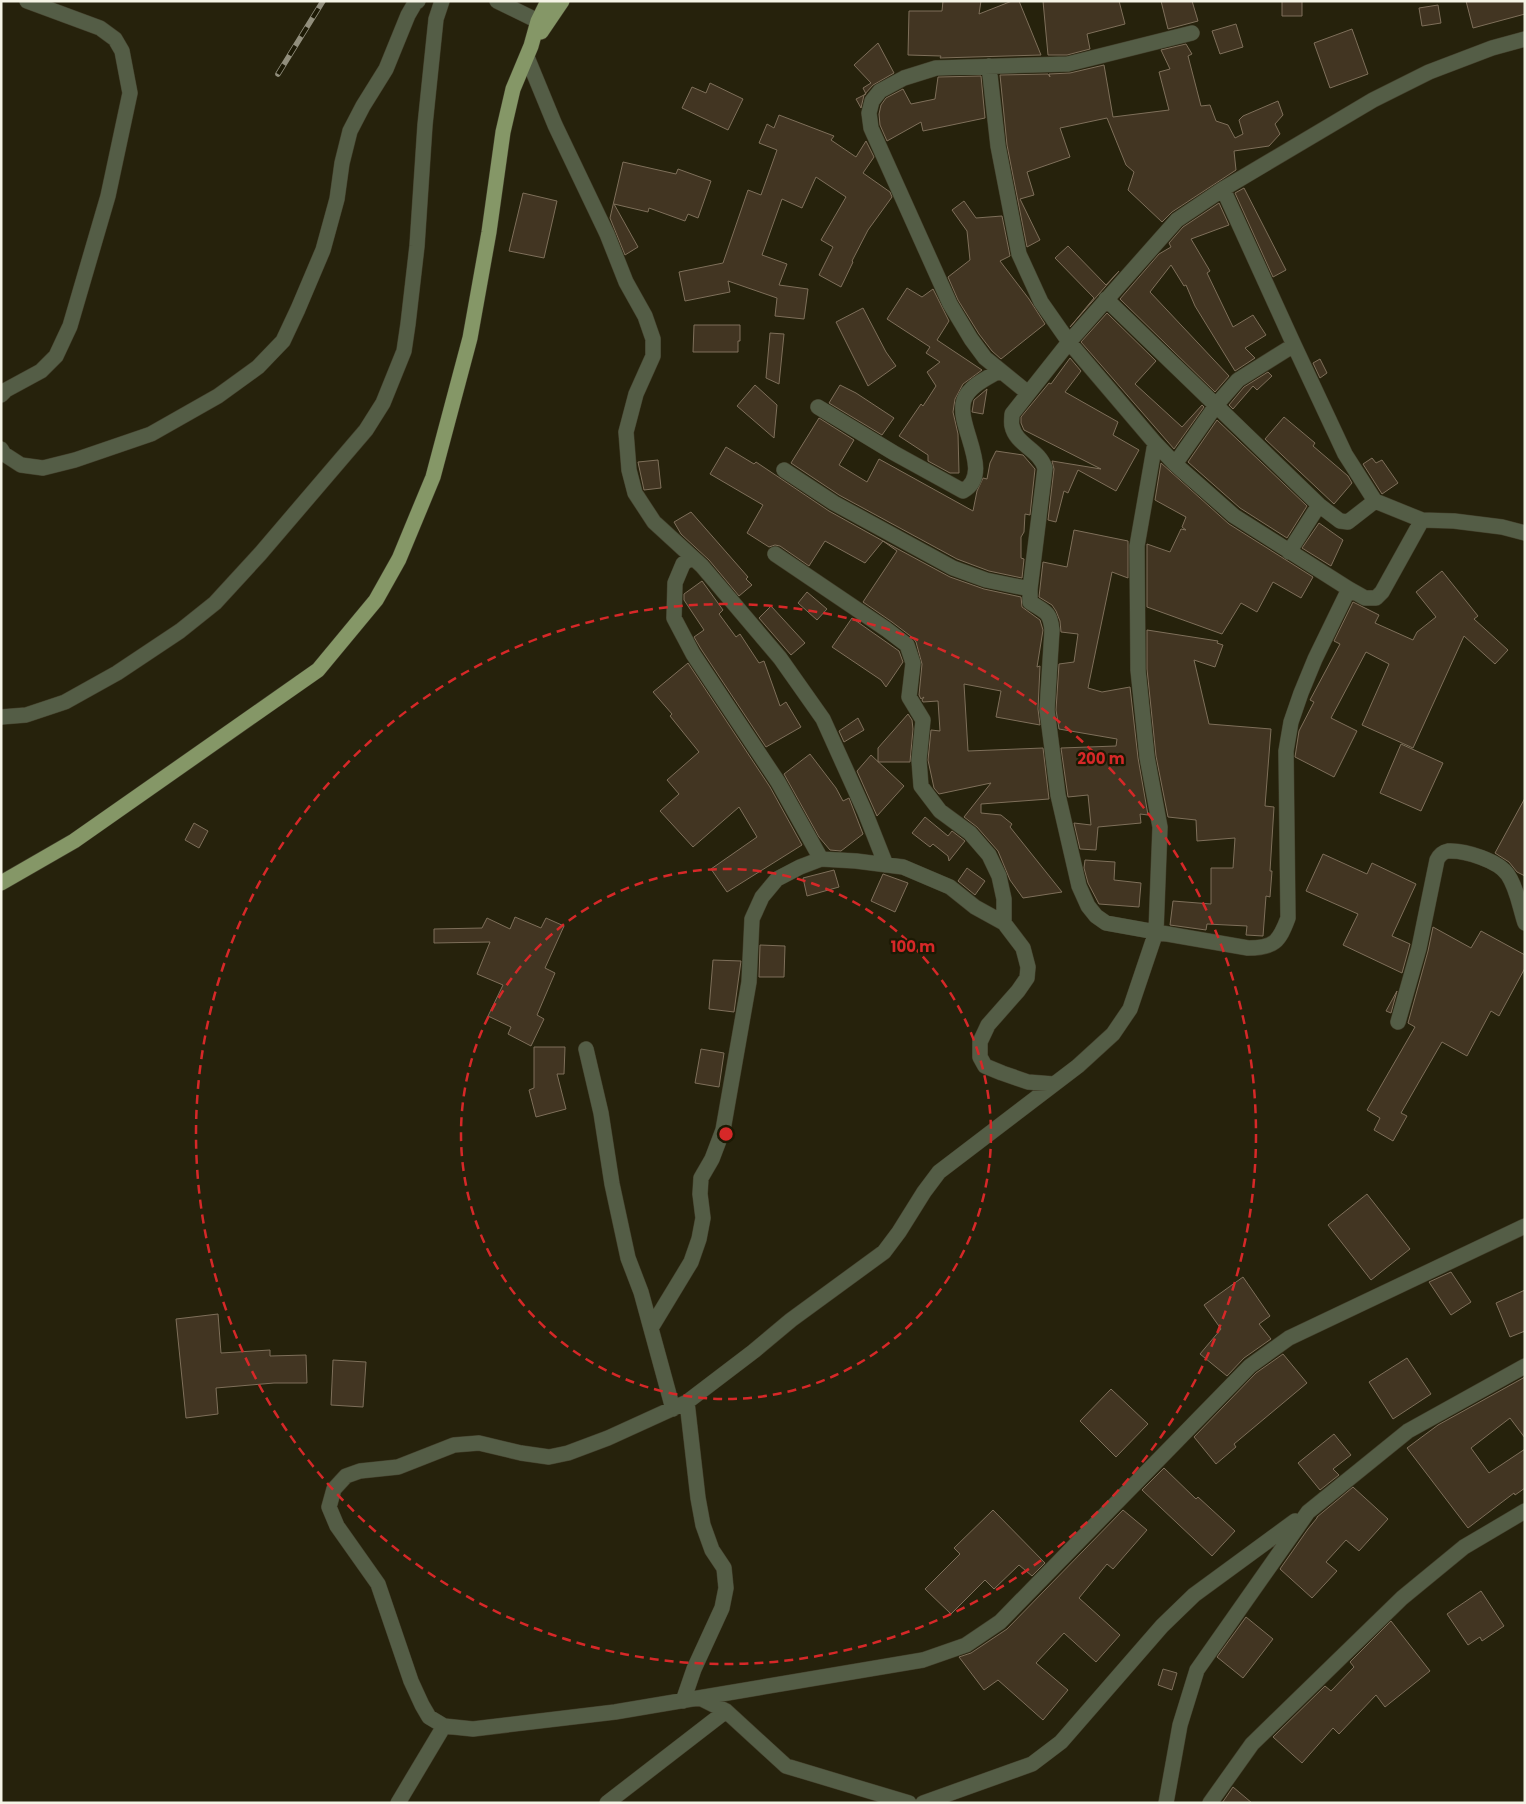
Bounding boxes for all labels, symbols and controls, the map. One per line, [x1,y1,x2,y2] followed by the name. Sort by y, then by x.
[1077,748,1125,769] text: 200 m
[891,936,935,957] text: 100 m
[717,1125,735,1143] centre of rings

